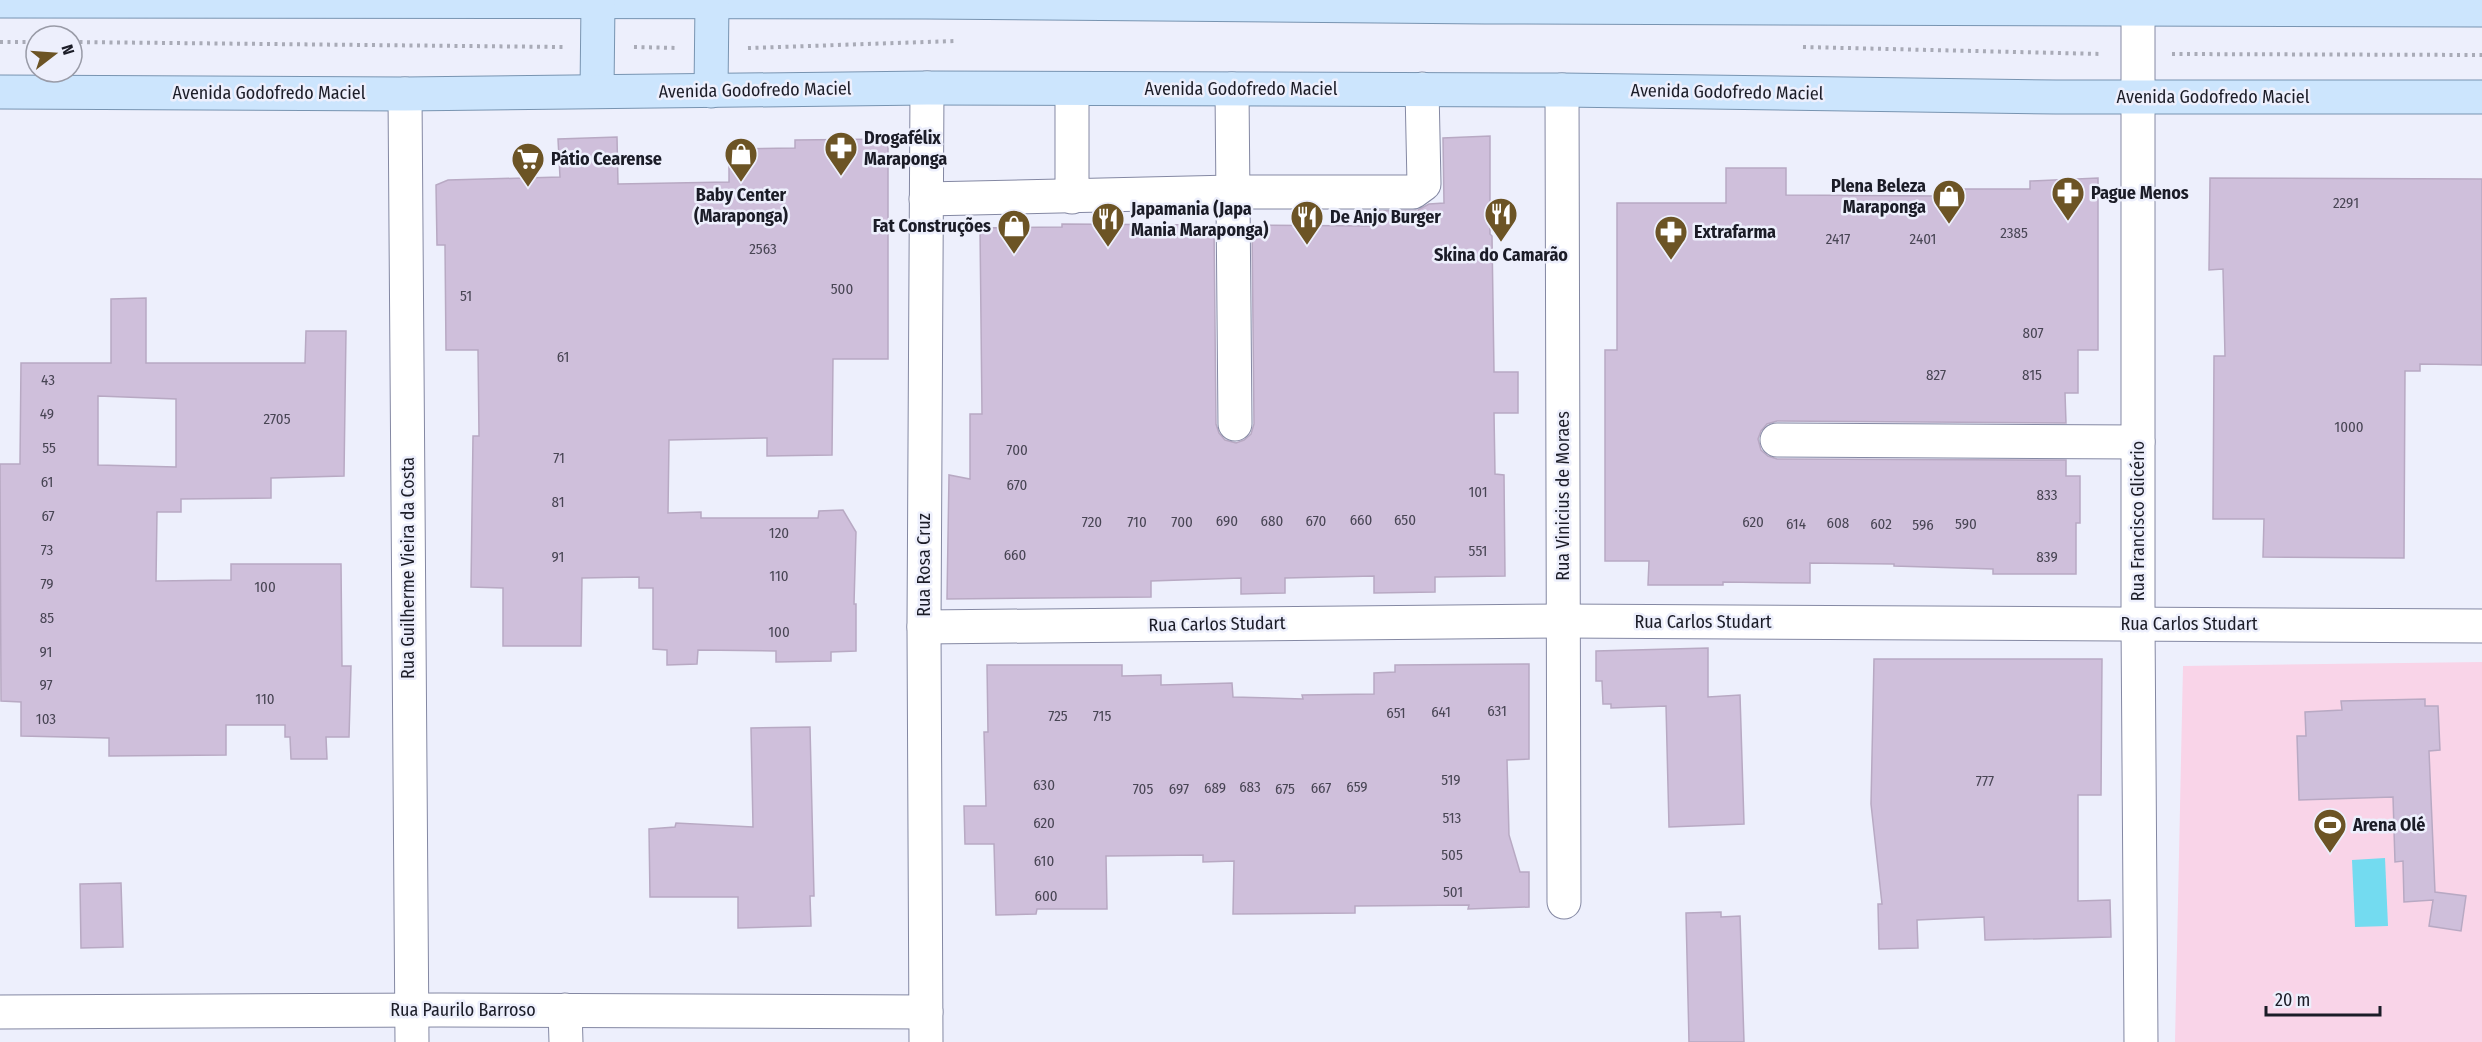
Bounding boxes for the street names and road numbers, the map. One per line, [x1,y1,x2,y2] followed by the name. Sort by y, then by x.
[658,77,852,103] street label: Avenida Godofredo Maciel
[1145,78,1338,100] street label: Avenida Godofredo Maciel
[1630,79,1824,105] street label: Avenida Godofredo Maciel
[173,82,366,104] street label: Avenida Godofredo Maciel
[2117,86,2310,108] street label: Avenida Godofredo Maciel
[1552,411,1574,581] street label: Rua Vinicius de Moraes
[2127,441,2149,601] street label: Rua Francisco Glicério
[397,457,419,679] street label: Rua Guilherme Vieira da Costa
[913,513,935,617] street label: Rua Rosa Cruz
[1634,611,1772,633] street label: Rua Carlos Studart
[1148,612,1286,636] street label: Rua Carlos Studart
[2120,613,2258,635] street label: Rua Carlos Studart
[390,999,536,1021] street label: Rua Paurilo Barroso

